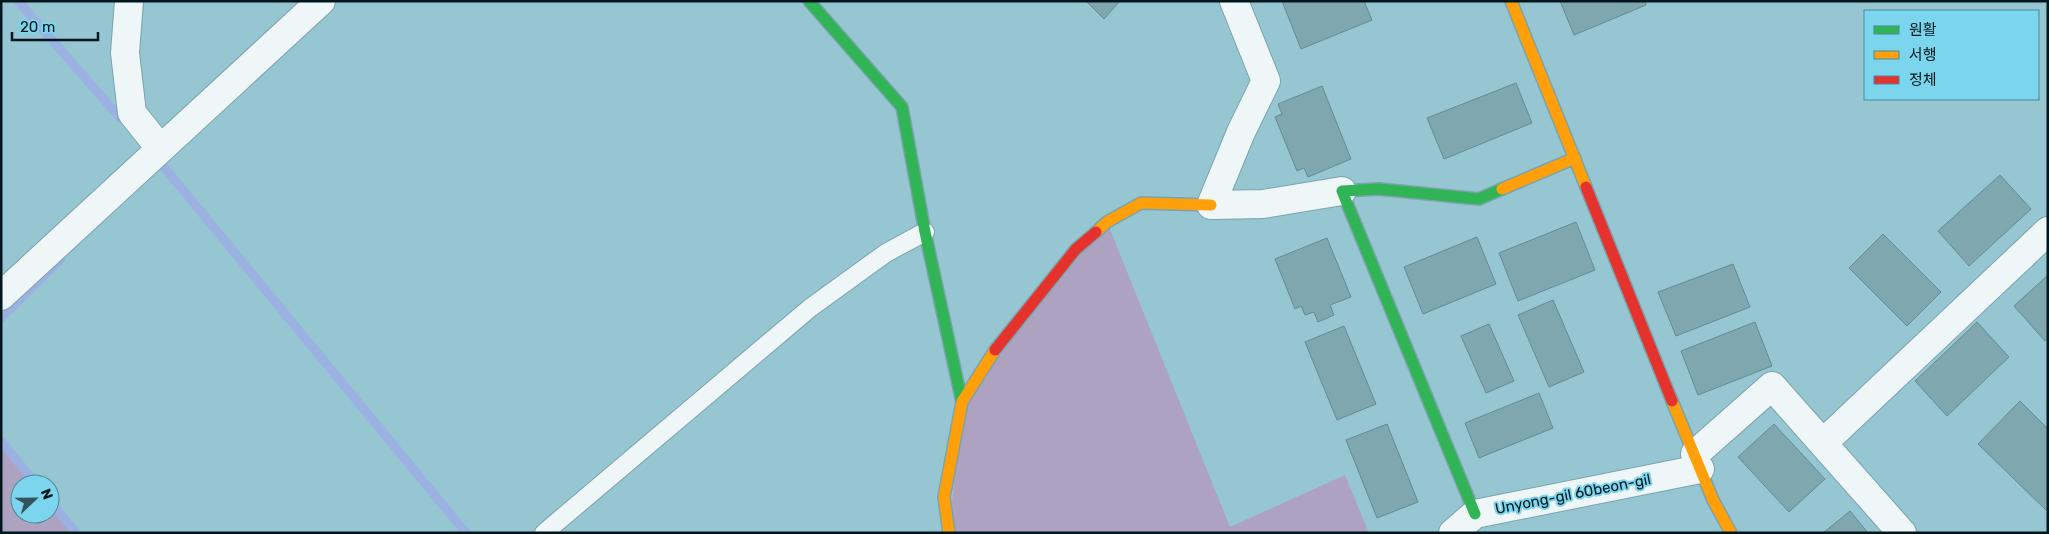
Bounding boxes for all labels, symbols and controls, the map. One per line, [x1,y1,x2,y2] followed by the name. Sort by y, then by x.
[12,10,99,42] scale bar
[1864,10,2039,100] legend
[20,18,55,36] text: 20 m
[1909,21,1937,39] text: 원활
[1909,46,1937,64] text: 서행
[1909,71,1937,89] text: 정체
[1494,470,1652,518] street label: Unyong-gil 60beon-gil
[10,474,60,524] north arrow
[37,486,56,502] text: N

